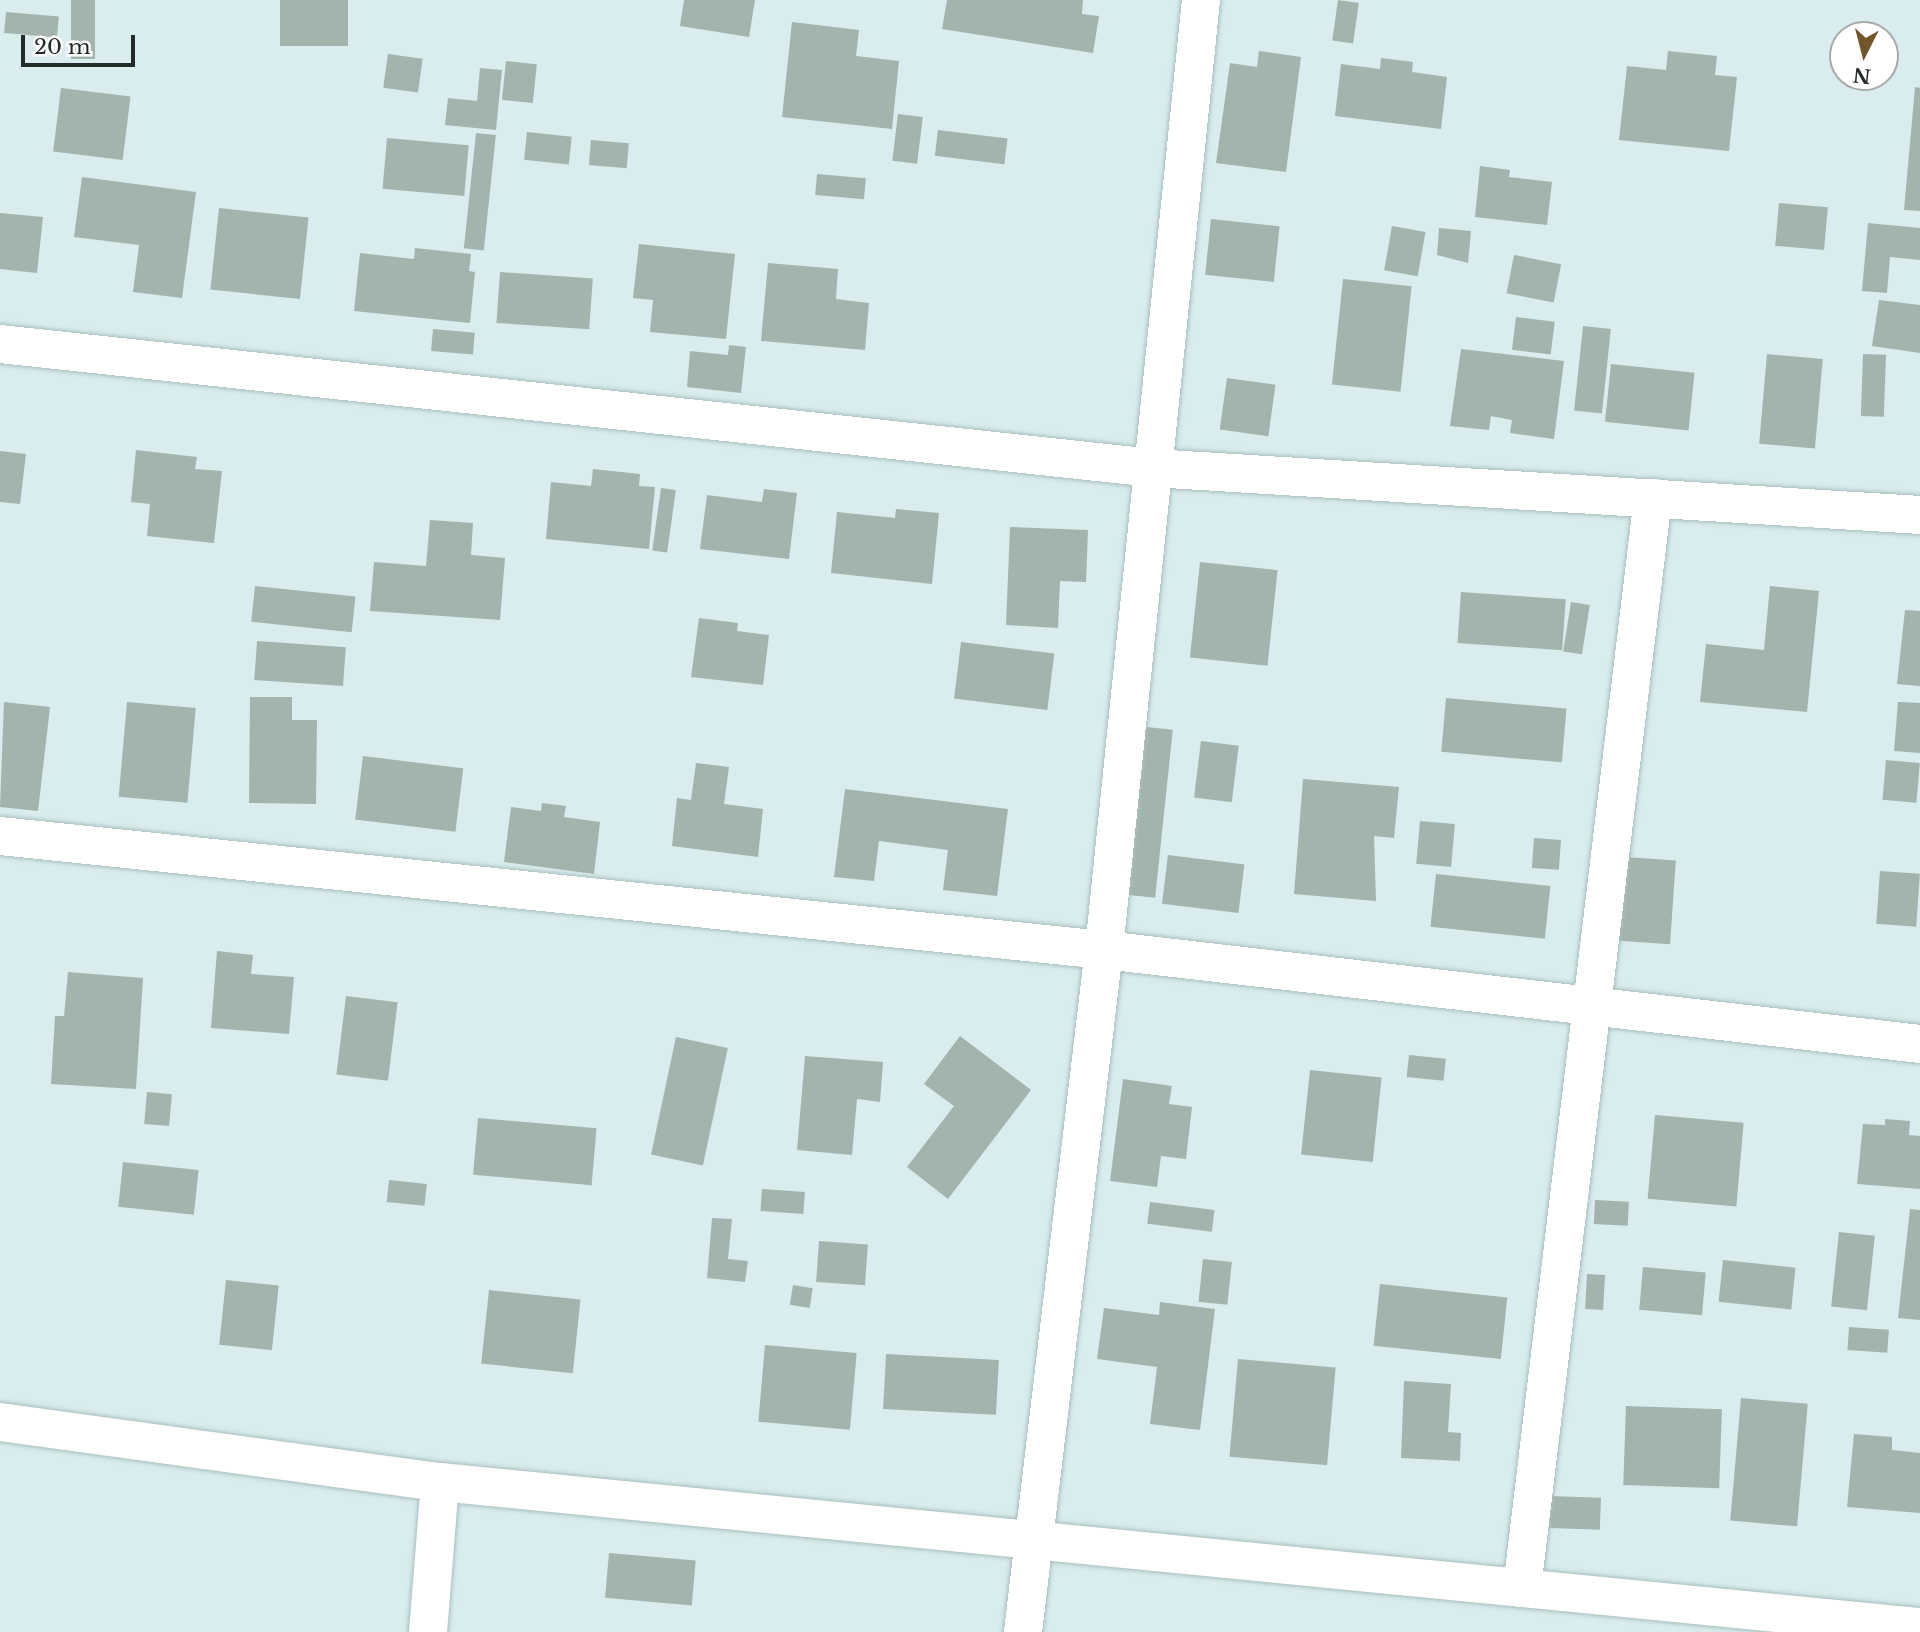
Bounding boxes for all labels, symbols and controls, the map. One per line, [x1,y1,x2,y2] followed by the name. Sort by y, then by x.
[24,21,138,65] scale bar
[1829,21,1899,91] north arrow
[34,34,91,60] text: 20 m
[1852,63,1872,88] text: N

